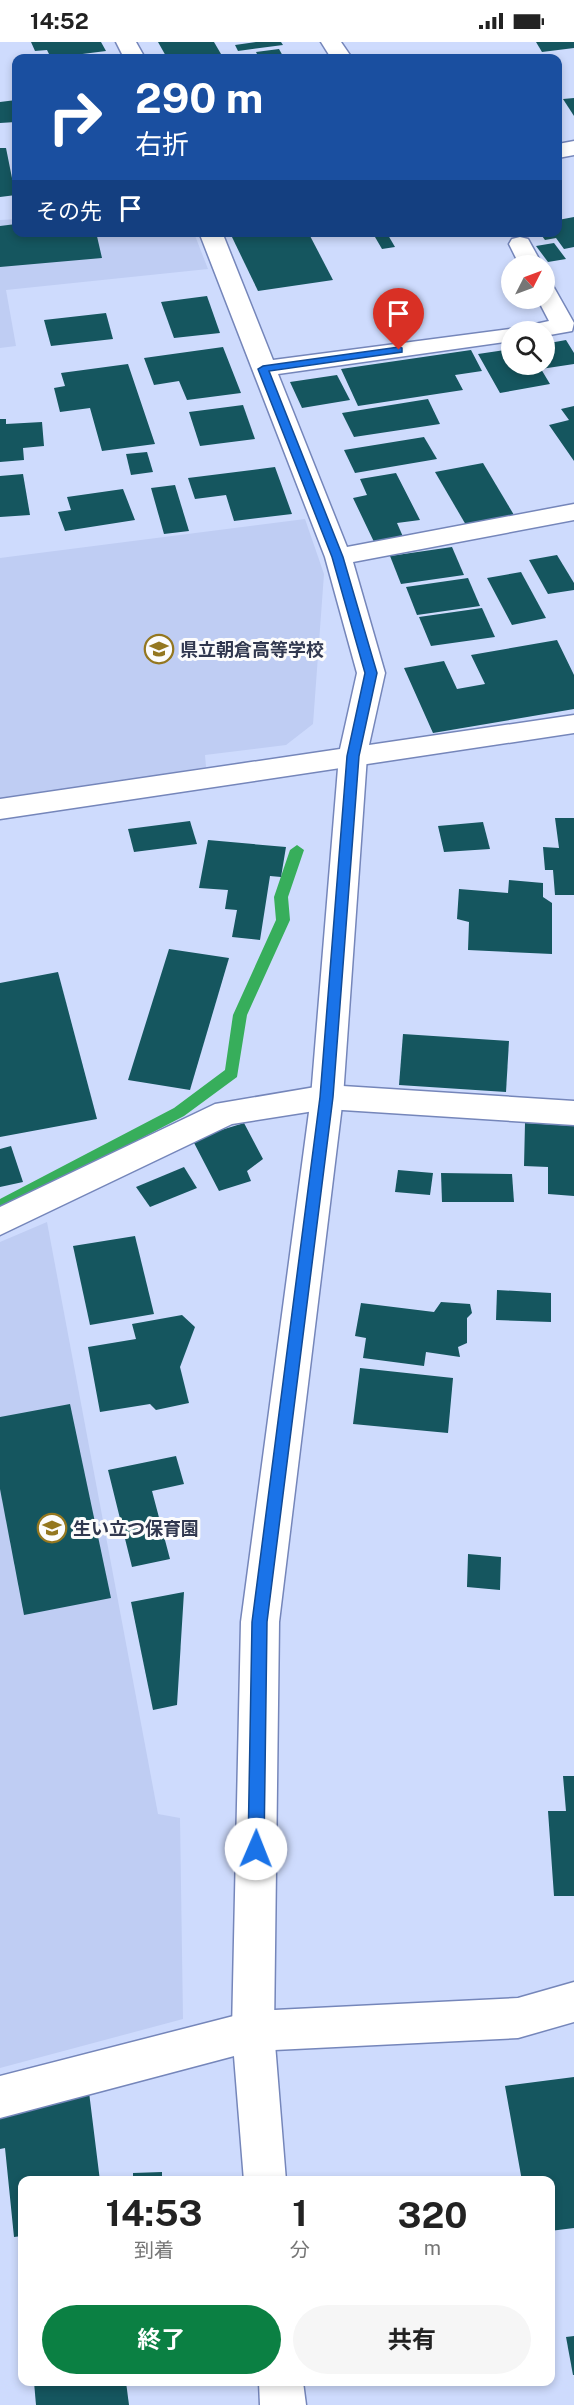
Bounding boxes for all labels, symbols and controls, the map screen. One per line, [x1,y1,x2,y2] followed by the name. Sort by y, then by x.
[30,8,89,34] text: 14:52
[135,73,263,122] text: 290 m
[36,78,114,156] icon: right
[135,128,189,160] text: 右折
[114,192,147,225] icon: arrive
[36,198,102,224] text: その先
[501,255,555,309] north arrow
[501,255,555,375] map controls
[373,288,424,350] pin
[382,297,415,330] icon: arrive
[501,321,555,375] button: search
[143,633,175,665] school or university icon: 県立朝倉高等学校
[180,639,324,660] place label: 県立朝倉高等学校
[36,1512,68,1544] school or university icon: 生い立つ保育園
[73,1518,199,1539] place label: 生い立つ保育園
[224,1817,288,1881] position arrow
[106,2192,202,2234] text: 14:53
[292,2192,308,2234] text: 1
[397,2194,467,2236] text: 320
[424,2236,441,2260] text: m
[134,2238,174,2262] text: 到着
[290,2238,310,2262] text: 分
[42,2305,281,2374] button: 終了
[293,2305,531,2374] button: 共有

